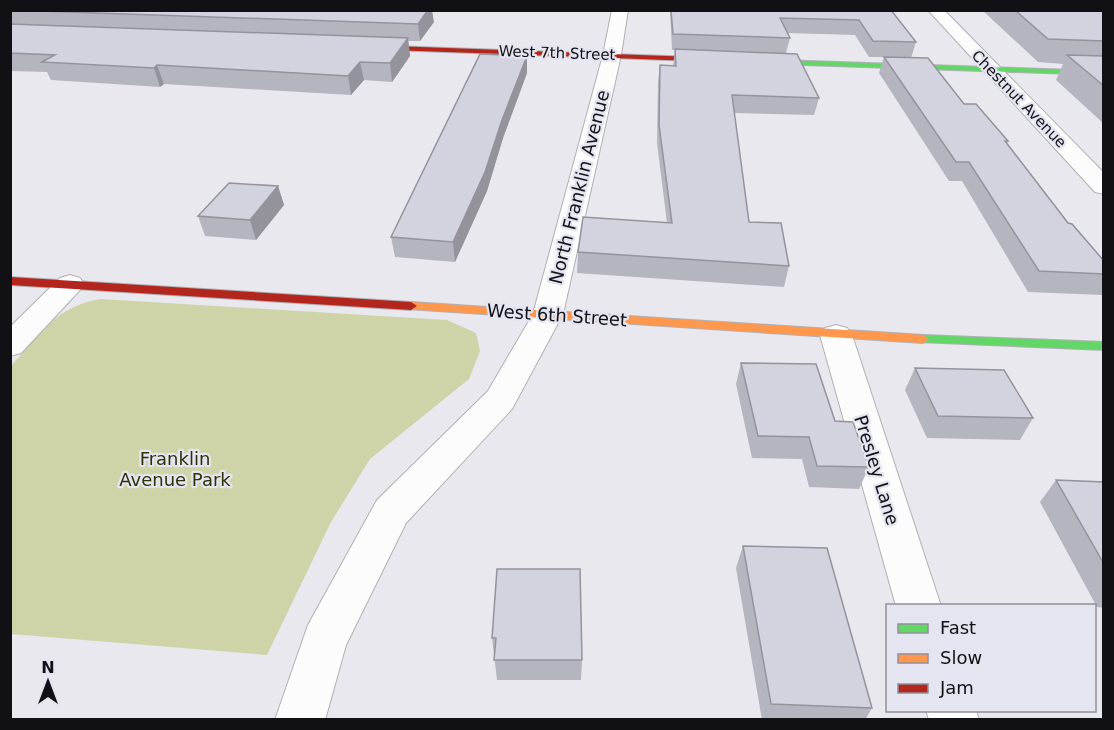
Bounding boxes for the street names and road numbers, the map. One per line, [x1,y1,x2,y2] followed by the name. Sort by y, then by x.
[498,42,616,64] street label: West 7th Street
[968,47,1070,151] street label: Chestnut Avenue
[545,88,613,286] street label: North Franklin Avenue
[486,300,628,330] street label: West 6th Street
[850,412,904,528] street label: Presley Lane

